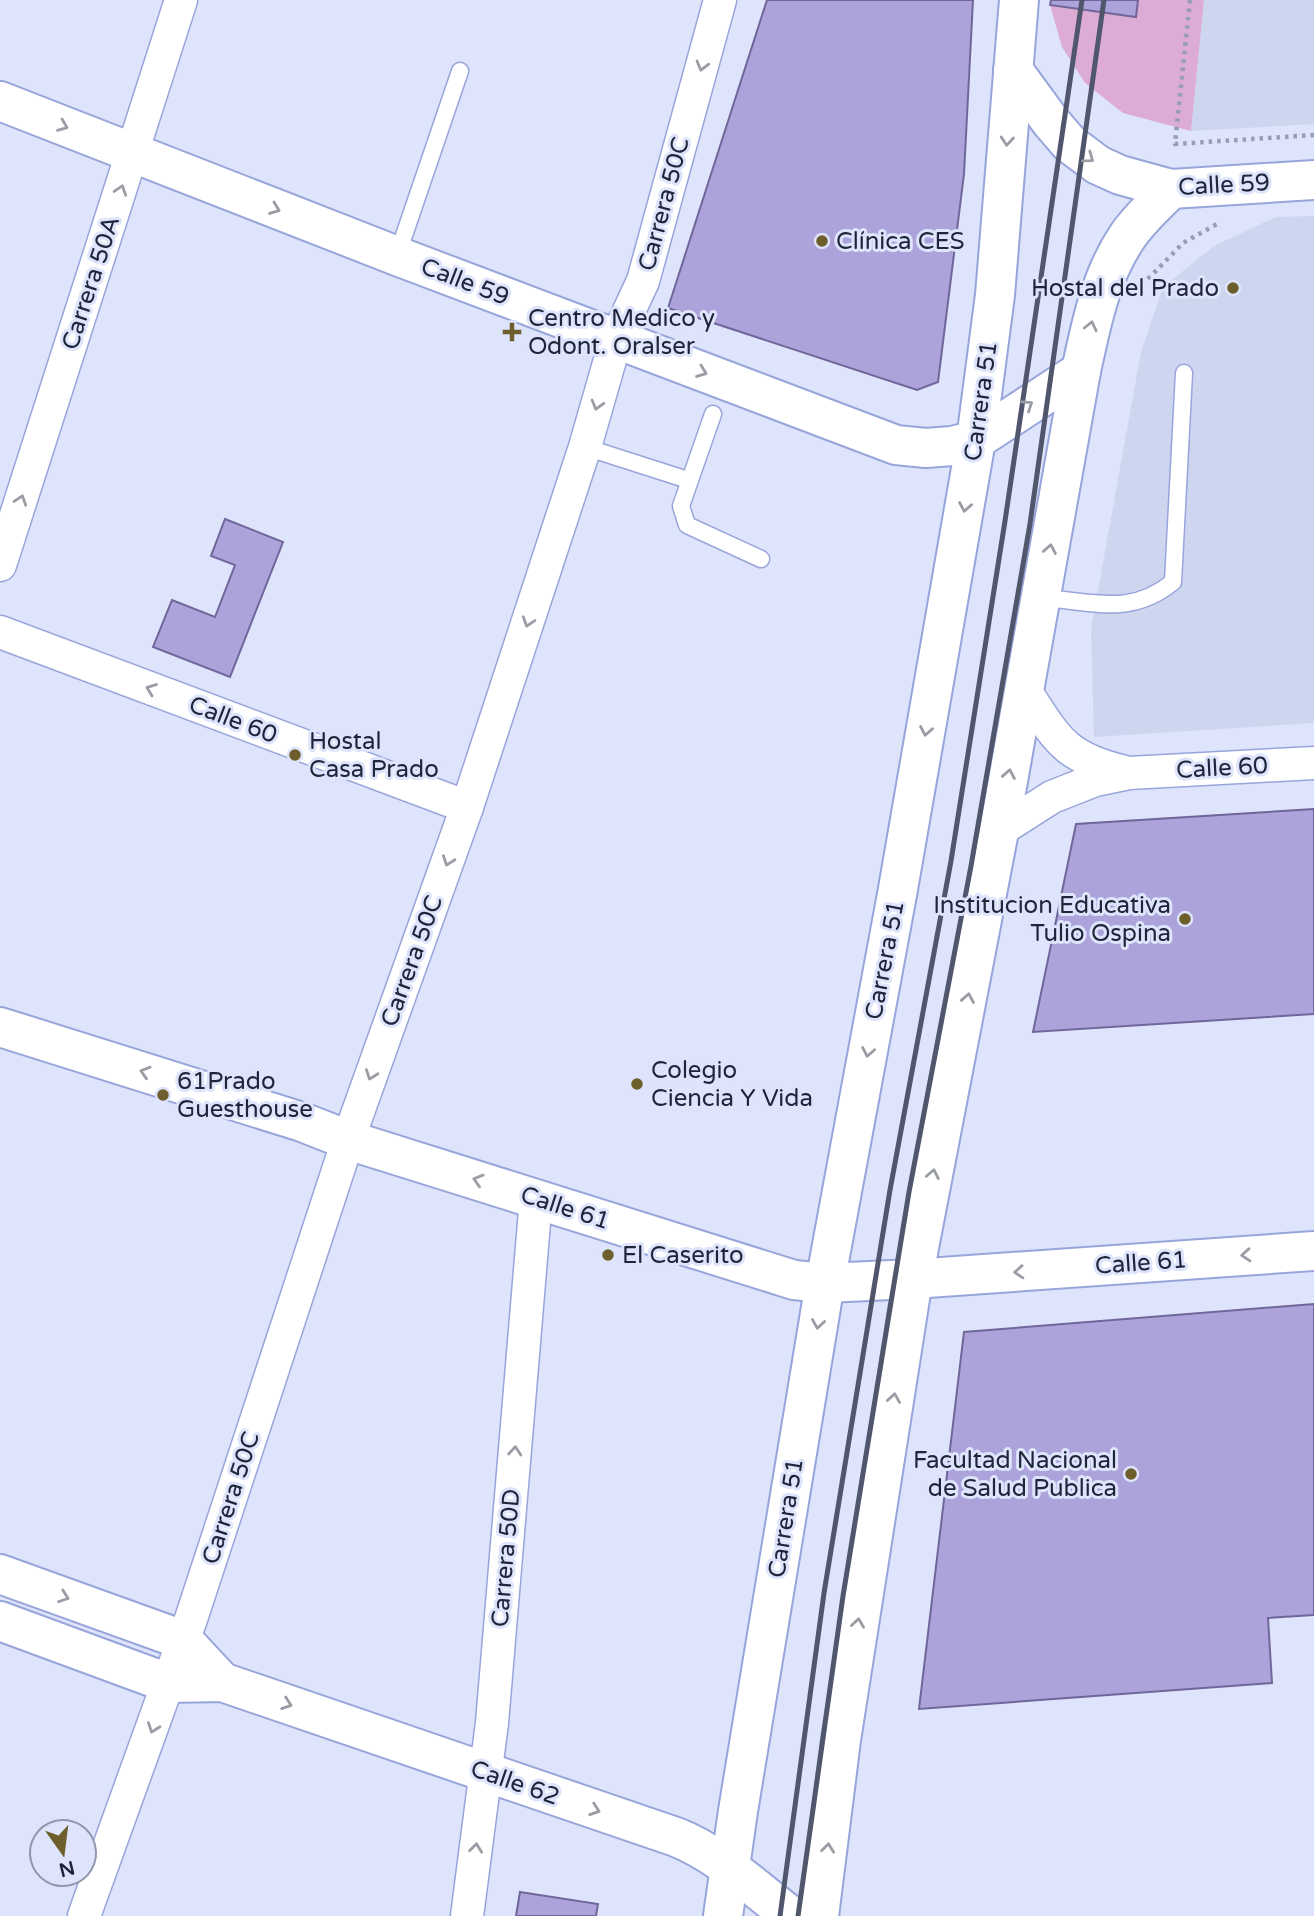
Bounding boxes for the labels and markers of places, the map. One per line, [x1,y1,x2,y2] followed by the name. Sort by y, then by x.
[836,227,965,256] place label: Clínica CES
[814,233,830,249] marker: Clínica CES
[1031,274,1219,303] place label: Hostal del Prado
[1225,280,1241,296] marker: Hostal del Prado
[528,304,715,361] place label: Centro Medico y Odont. Oralser
[502,322,522,342] marker: Centro Medico y Odont. Oralser
[309,727,439,784] place label: Hostal Casa Prado
[287,747,303,763] marker: Hostal Casa Prado
[933,891,1171,948] place label: Institucion Educativa Tulio Ospina
[1177,911,1193,927] marker: Institucion Educativa Tulio Ospina
[651,1056,813,1113] place label: Colegio Ciencia Y Vida
[177,1067,313,1124] place label: 61Prado Guesthouse
[629,1076,645,1092] marker: Colegio Ciencia Y Vida
[155,1087,171,1103] marker: 61Prado Guesthouse
[622,1241,744,1270] place label: El Caserito
[600,1247,616,1263] marker: El Caserito
[913,1446,1117,1503] place label: Facultad Nacional de Salud Publica
[1123,1466,1139,1482] marker: Facultad Nacional de Salud Publica

